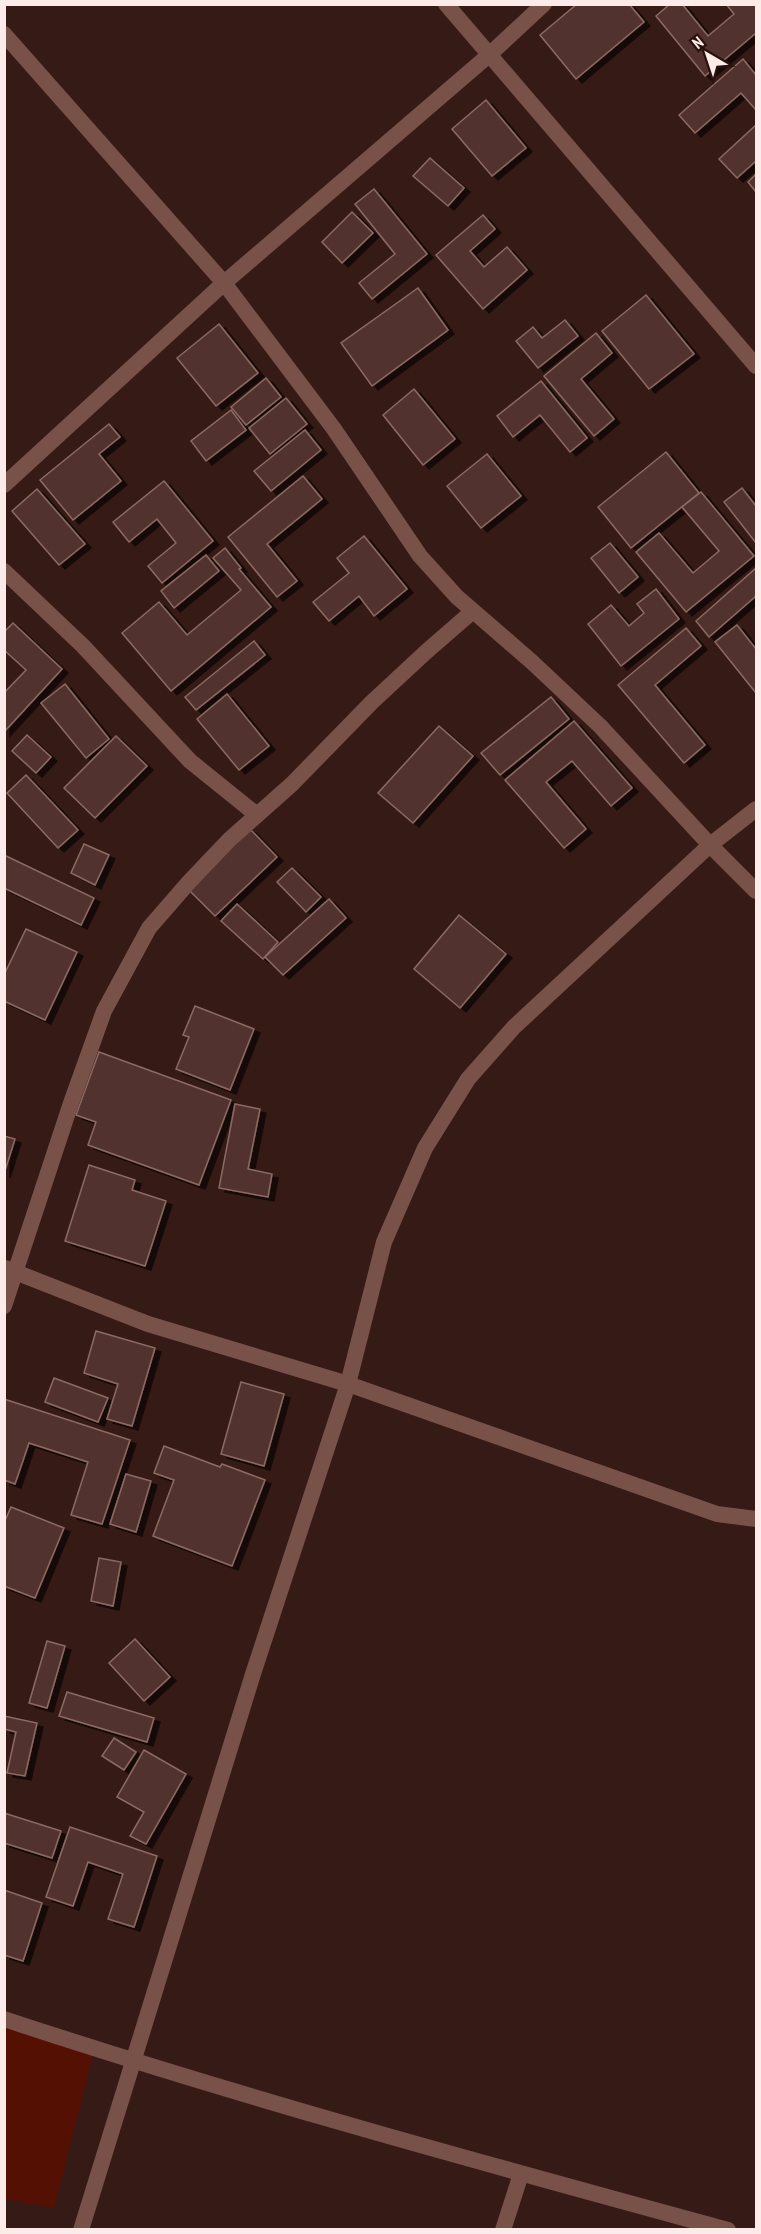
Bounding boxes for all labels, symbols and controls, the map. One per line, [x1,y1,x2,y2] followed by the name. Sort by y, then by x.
[677,24,737,84] north arrow
[688,32,707,53] text: N

